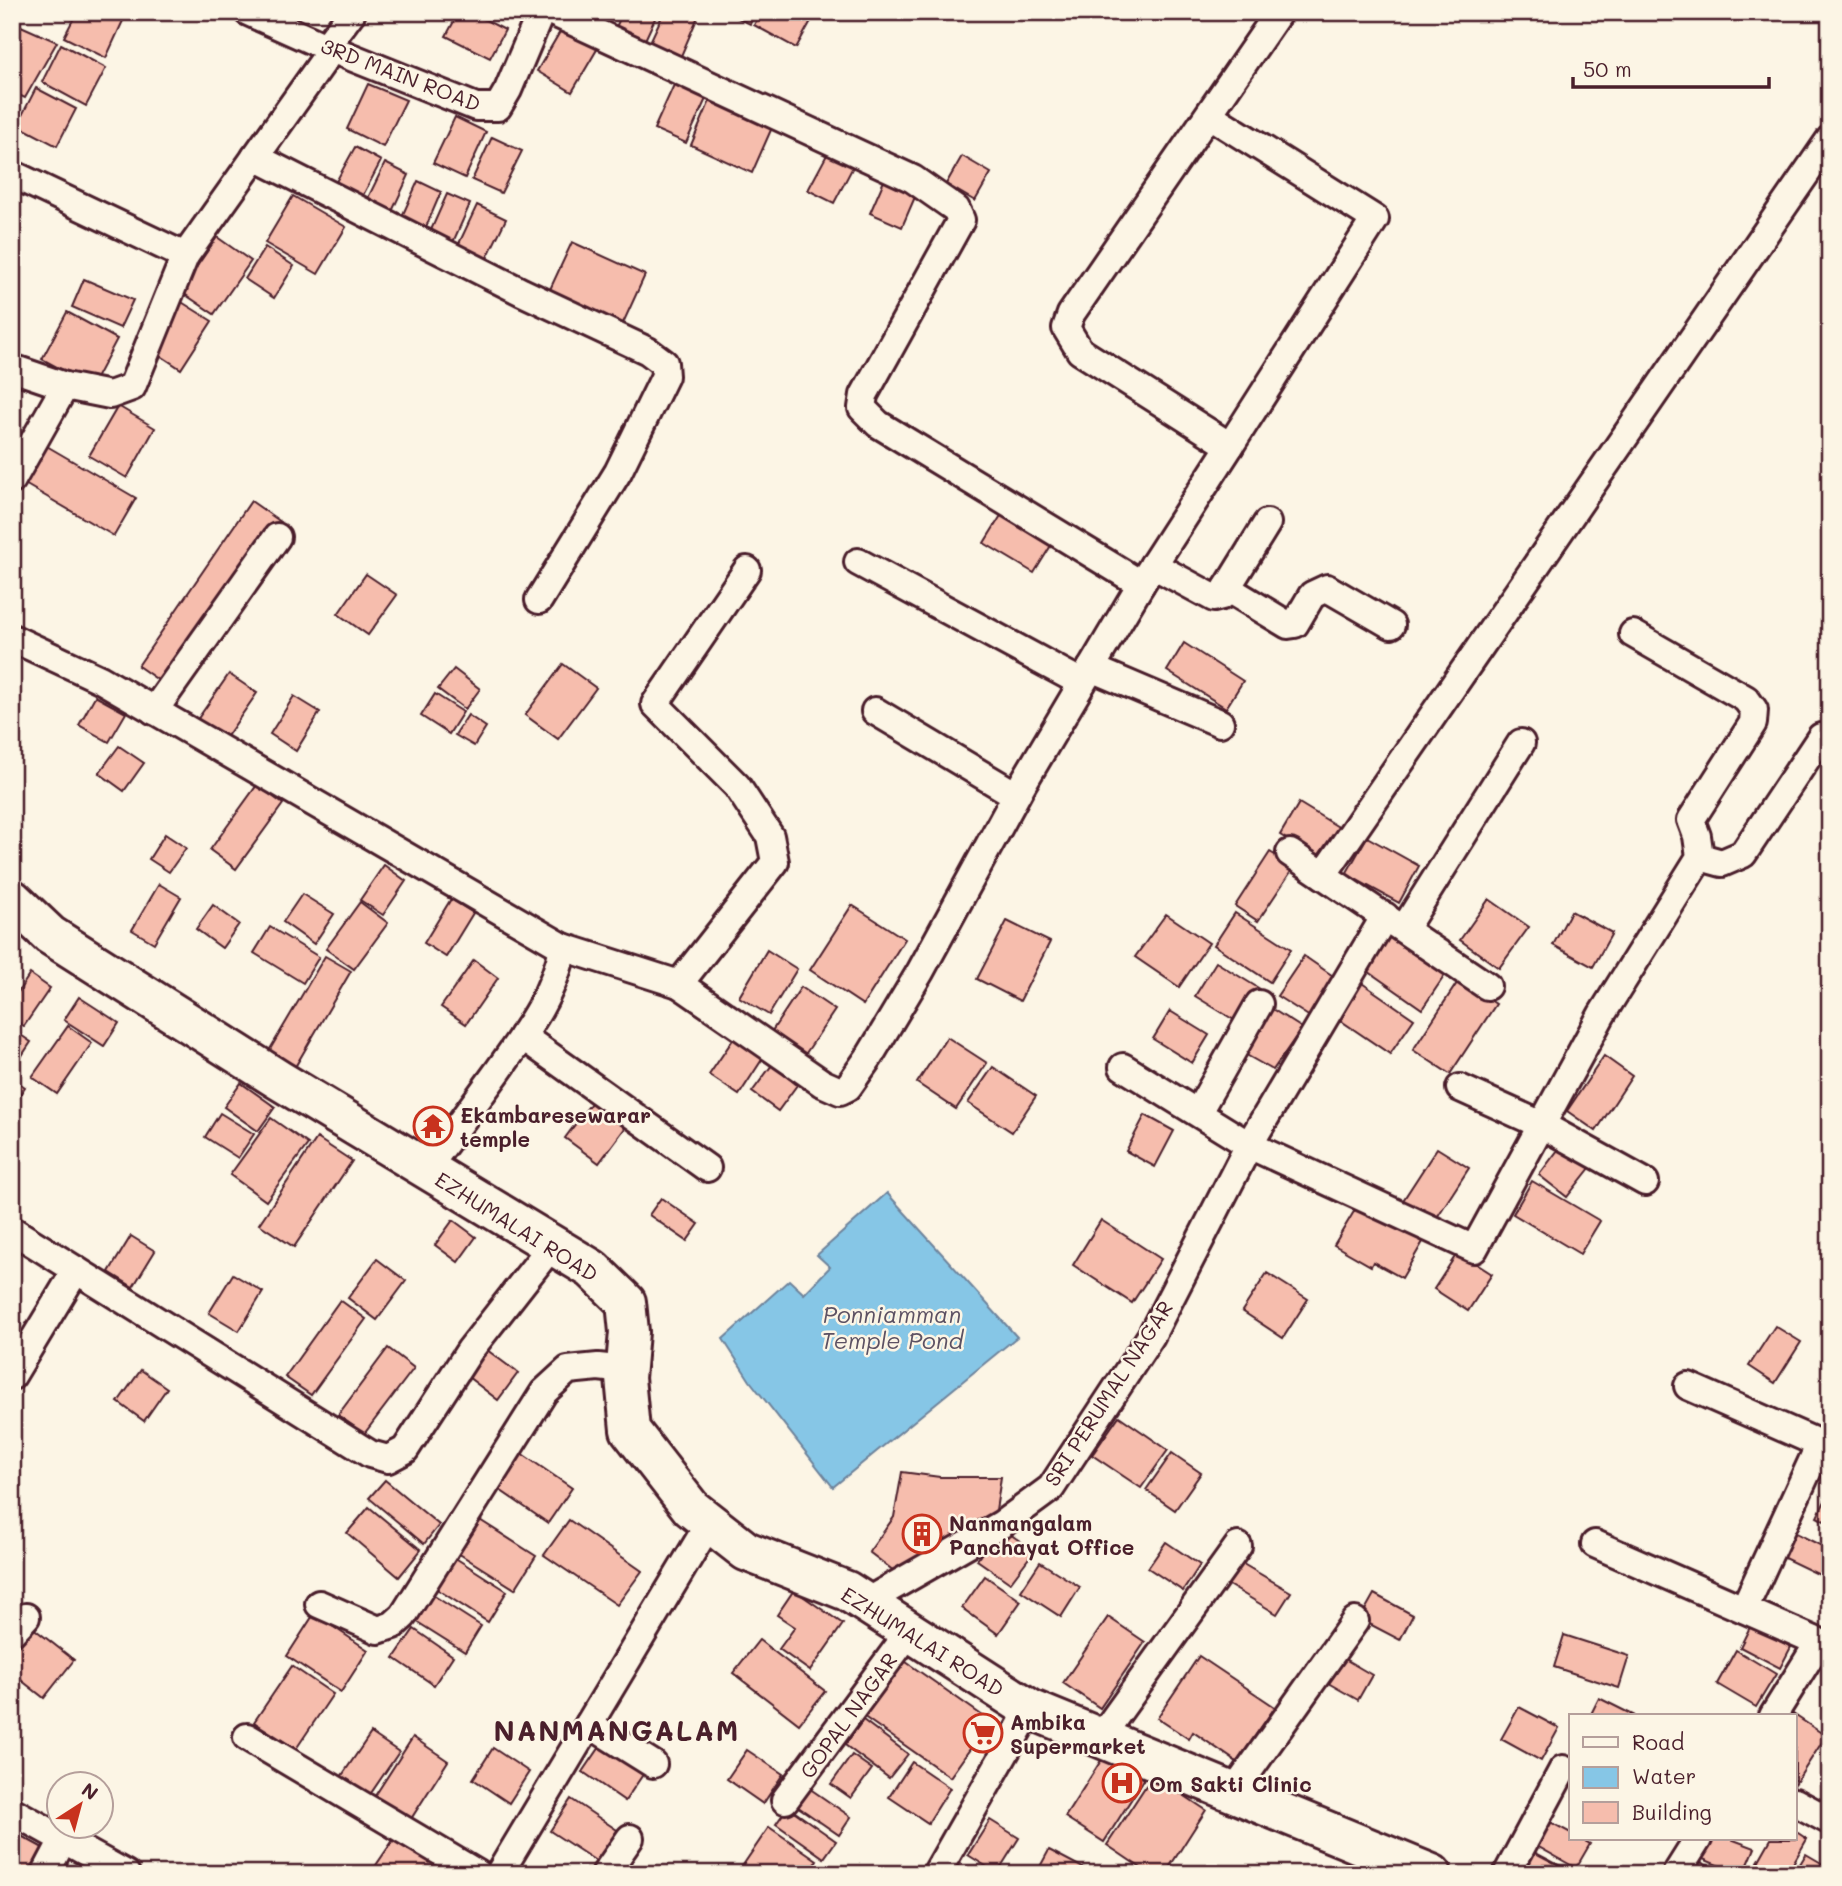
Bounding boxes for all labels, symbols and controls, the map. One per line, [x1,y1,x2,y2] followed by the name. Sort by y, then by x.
[317,31,485,117] street label: 3RD MAIN ROAD
[1573,46,1769,90] scale bar
[1583,55,1632,82] text: 50 m
[460,1101,651,1152] place label: Ekambaresewarar temple
[412,1105,454,1147] temple icon: Ekambaresewarar temple
[431,1165,603,1287] street label: EZHUMALAI ROAD
[1038,1295,1178,1491] street label: SRI PERUMAL NAGAR
[821,1299,964,1355] water label: Ponniamman Temple Pond
[949,1509,1134,1561] place label: Nanmangalam Panchayat Office
[901,1513,943,1555] building icon: Nanmangalam Panchayat Office
[837,1580,1009,1702] street label: EZHUMALAI ROAD
[793,1647,903,1783] street label: GOPAL NAGAR
[1010,1708,1146,1759] place label: Ambika Supermarket
[494,1712,740,1748] district label: NANMANGALAM
[962,1712,1004,1754] supermarket icon: Ambika Supermarket
[1569,1714,1797,1840] legend
[1632,1728,1684,1755] text: Road
[1101,1762,1143,1804] hospital icon: Om Sakti Clinic
[1632,1762,1696,1789] text: Water
[46,1770,116,1840] north arrow
[1149,1770,1312,1797] place label: Om Sakti Clinic
[77,1776,103,1805] text: N
[1632,1798,1712,1825] text: Building

